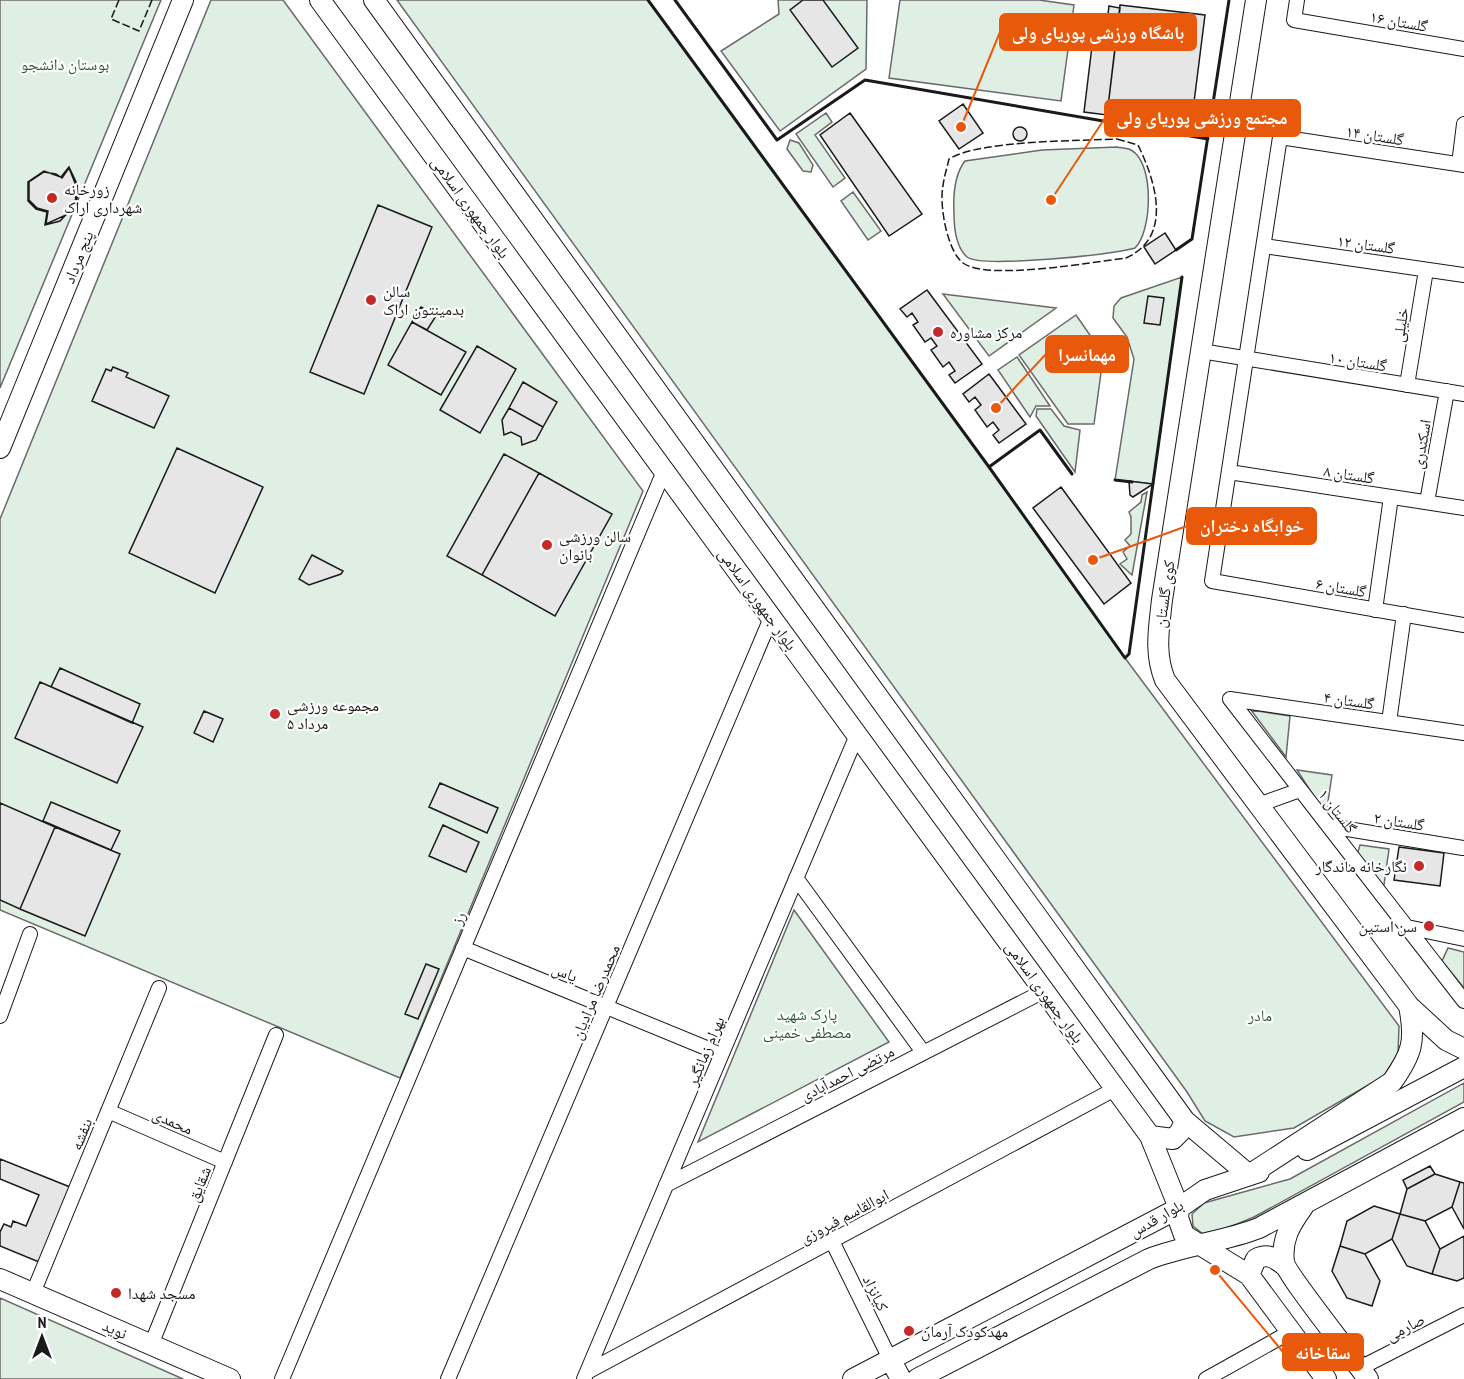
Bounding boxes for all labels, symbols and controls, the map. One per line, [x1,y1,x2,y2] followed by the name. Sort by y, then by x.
[1368,6,1430,37] street label: گلستان ۱۶
[1000,14,1196,50] callout: باشگاه ورزشی پوریای ولی
[1012,21,1184,44] text: باشگاه ورزشی پوریای ولی
[21,54,109,75] park label: بوستان دانشجو
[1105,100,1300,136] callout: مجتمع ورزشی پوریای ولی
[1116,106,1288,130] text: مجتمع ورزشی پوریای ولی
[1345,121,1406,150] street label: گلستان ۱۴
[426,152,515,263] street label: بلوار جمهوری اسلامی
[64,179,142,218] place label: زورخانه شهرداری اراک
[45,191,59,205] marker: زورخانه شهرداری اراک
[58,227,99,287] street label: پنج مرداد
[1336,230,1397,259] street label: گلستان ۱۲
[383,281,464,320] place label: سالن بدمینتون اراک
[364,293,378,307] marker: سالن بدمینتون اراک
[1387,306,1414,344] street label: خلیلی
[950,322,1022,342] place label: مرکز مشاوره
[931,325,945,339] marker: مرکز مشاوره
[1046,336,1128,372] callout: مهمانسرا
[1058,343,1116,366] text: مهمانسرا
[1328,347,1389,376] street label: گلستان ۱۰
[1407,418,1436,471] street label: اسکندری
[1322,460,1376,489] street label: گلستان ۸
[1187,508,1316,544] callout: خوابگاه دختران
[1200,514,1305,537] text: خوابگاه دختران
[559,526,631,565] place label: سالن ورزشی بانوان
[540,538,554,552] marker: سالن ورزشی بانوان
[713,544,802,655] street label: بلوار جمهوری اسلامی
[1149,559,1180,629] street label: کوی گلستان
[1314,573,1368,602] street label: گلستان ۶
[1322,687,1376,714] street label: گلستان ۴
[287,695,379,733] place label: مجموعه ورزشی ۵ مرداد
[268,707,282,721] marker: مجموعه ورزشی ۵ مرداد
[1314,785,1362,838] street label: گلستان ۱
[1372,807,1426,836] street label: گلستان ۲
[1315,856,1407,876] place label: نگارخانه ماندگار
[1412,859,1426,873] marker: نگارخانه ماندگار
[446,908,470,929] street label: رز
[1359,916,1417,937] place label: سن استین
[1422,919,1436,933] marker: سن استین
[1000,937,1089,1048] street label: بلوار جمهوری اسلامی
[566,941,625,1043] street label: محمدرضا مرادیان
[549,958,581,987] street label: یاس
[763,1004,851,1043] park label: پارک شهید مصطفی خمینی
[1247,1005,1272,1025] park label: مادر
[681,1013,729,1090] street label: بهرام زمانگیر
[797,1041,898,1106] street label: مرتضی احمدآبادی
[149,1103,196,1140] street label: محمدی
[66,1115,96,1153] street label: بنفشه
[183,1163,216,1205] street label: شقایق
[796,1184,892,1249] street label: ابوالقاسم فیروزی
[1125,1194,1187,1242] street label: بلوار قدس
[859,1272,893,1315] street label: کیانزاد
[128,1283,196,1303] place label: مسجد شهدا
[109,1286,123,1300] marker: مسجد شهدا
[12,1307,72,1367] north arrow
[1382,1309,1428,1346] street label: صارمی
[38,1312,46,1332] text: N
[100,1315,130,1343] street label: نوید
[921,1321,1008,1342] place label: مهدکودک آرمان
[902,1324,916,1338] marker: مهدکودک آرمان
[1283,1334,1363,1370] callout: سقاخانه
[1295,1341,1351,1364] text: سقاخانه

